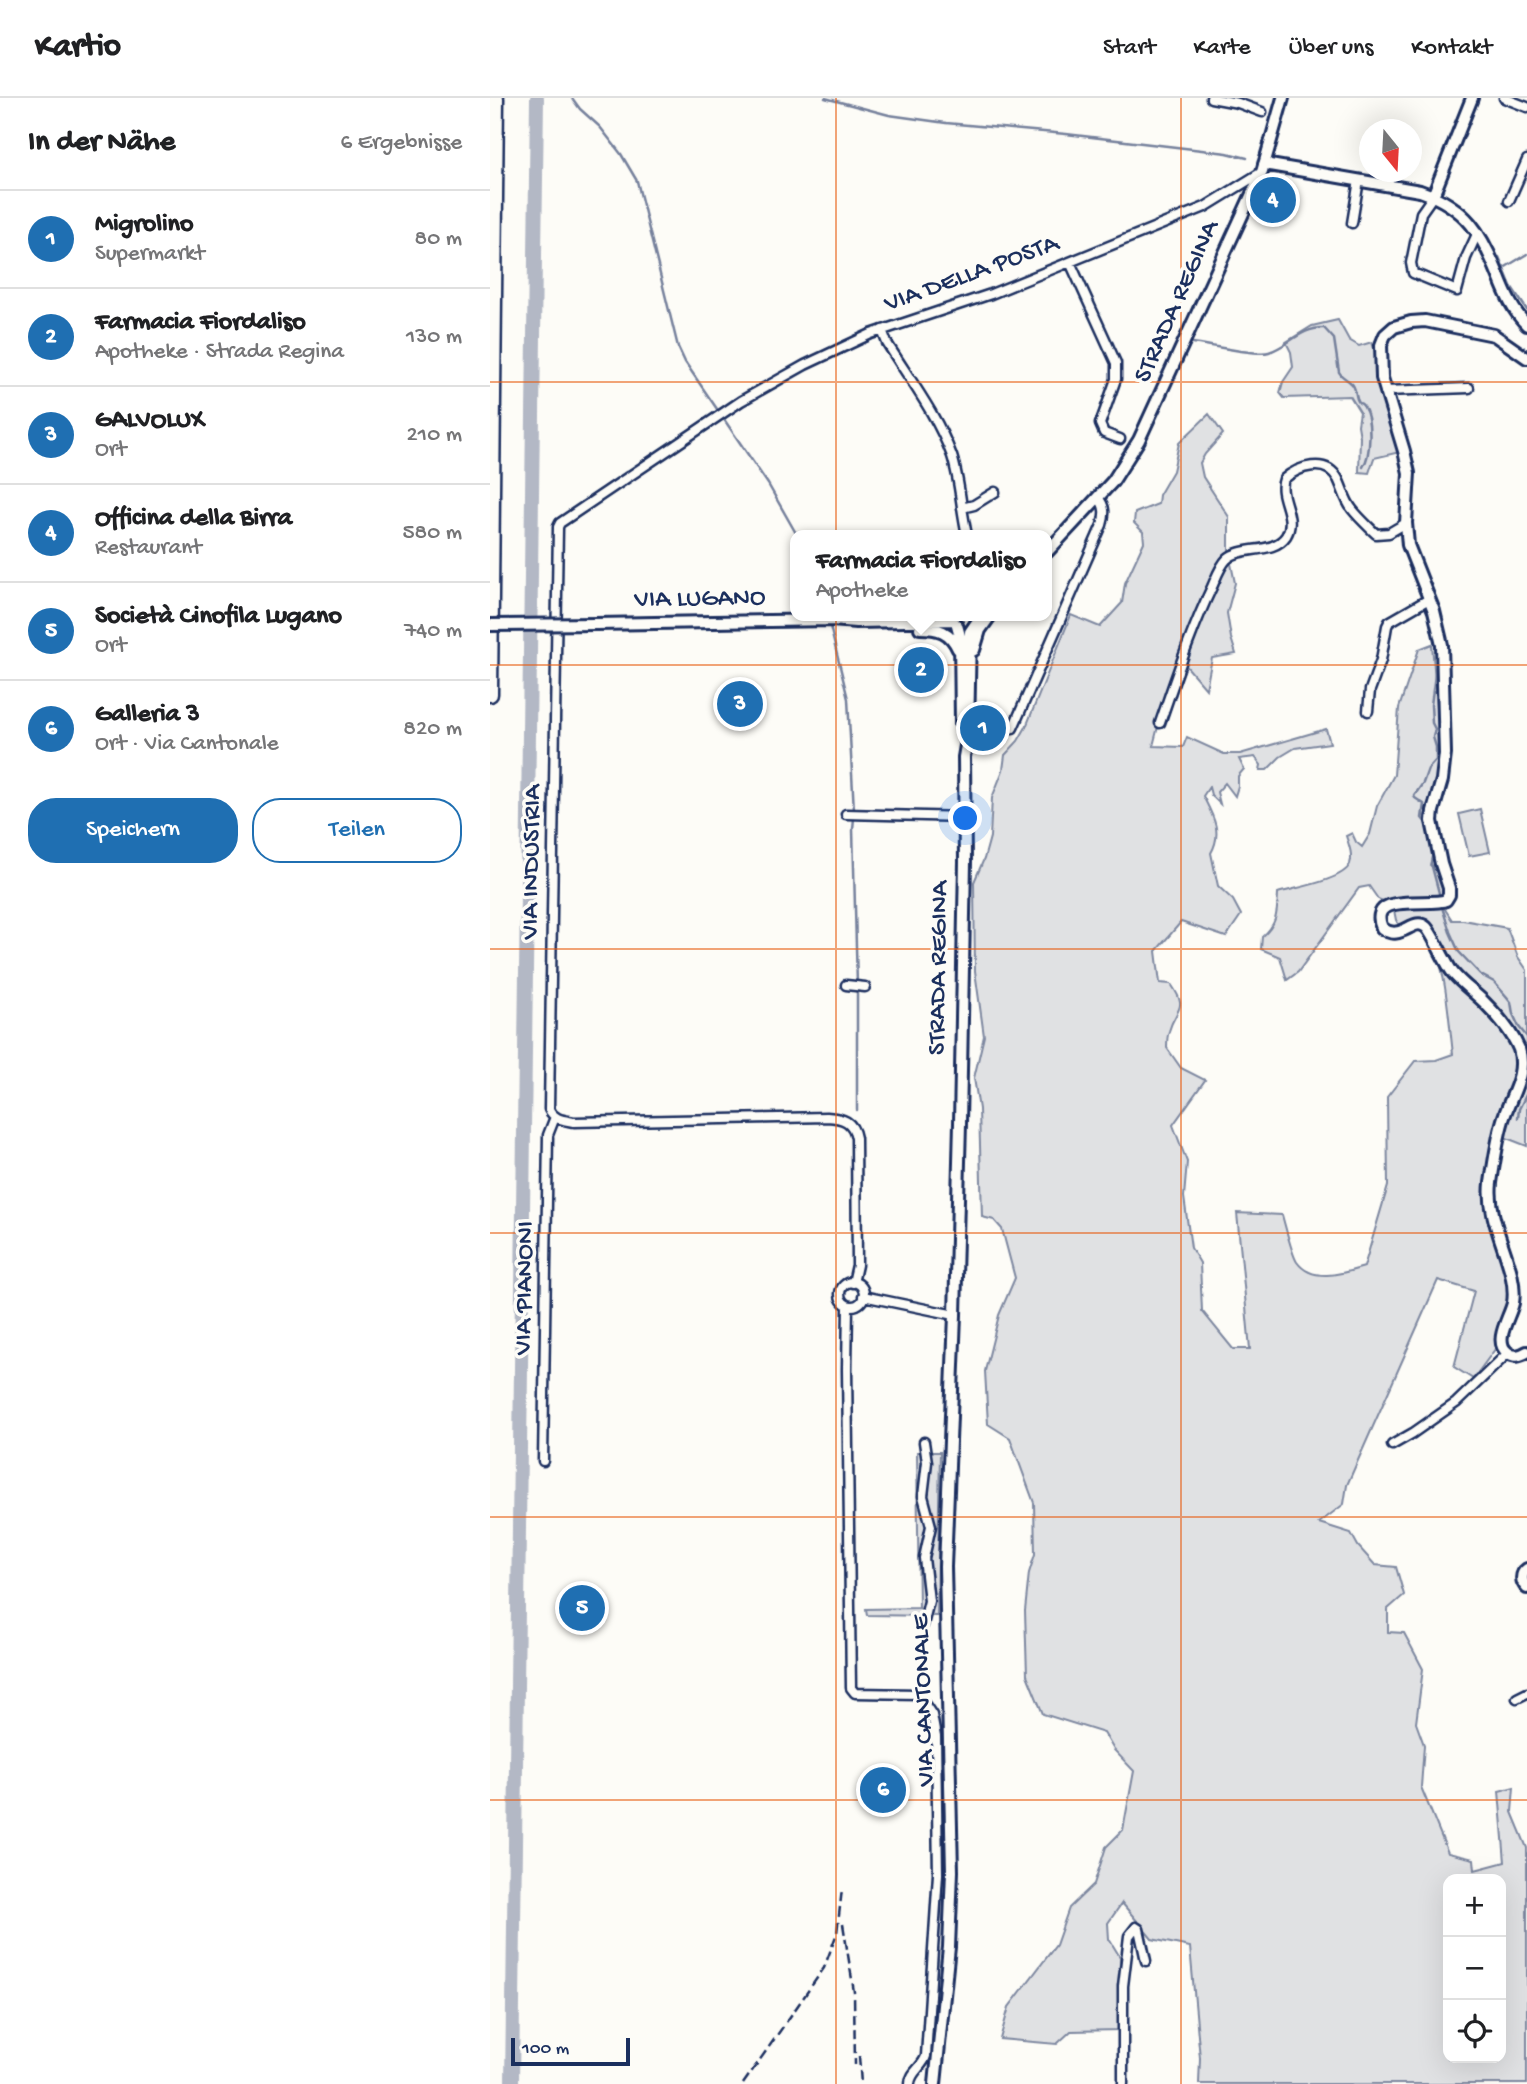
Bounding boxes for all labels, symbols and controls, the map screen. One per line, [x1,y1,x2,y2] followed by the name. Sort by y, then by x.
[35,29,121,67] text: Kartio
[1103,34,1155,63] text: Start
[1193,34,1251,63] text: Karte
[1289,34,1373,63] text: Über uns
[1411,34,1492,63] text: Kontakt
[1359,119,1422,182] north arrow
[28,126,175,161] text: In der Nähe
[341,130,462,157] text: 6 Ergebnisse
[1250,174,1296,226] pin: 4
[95,210,193,241] text: Migrolino
[1128,215,1228,388] street label: STRADA REGINA
[46,226,56,253] text: 1
[415,226,462,253] text: 80 m
[880,229,1065,321] street label: VIA DELLA POSTA
[95,241,205,268] text: Supermarkt
[95,308,306,339] text: Farmacia Fiordaliso
[45,324,57,351] text: 2
[406,324,462,351] text: 130 m
[95,339,344,366] text: Apotheke · Strada Regina
[95,406,205,437] text: GALVOLUX
[45,422,57,449] text: 3
[407,422,462,449] text: 210 m
[95,437,126,464] text: Ort
[95,504,292,535] text: Officina della Birra
[46,520,56,547] text: 4
[402,520,462,547] text: 580 m
[790,530,1052,621] popup
[95,535,202,562] text: Restaurant
[816,547,1026,578] text: Farmacia Fiordaliso
[816,578,908,605] text: Apotheke
[633,583,766,617] street label: VIA LUGANO
[95,602,342,633] text: Società Cinofila Lugano
[45,618,57,645] text: 5
[404,618,462,645] text: 740 m
[95,633,126,660] text: Ort
[898,644,944,696] pin: 2
[717,678,763,730] pin: 3
[95,700,200,731] text: Galleria 3
[960,702,1006,754] pin: 1
[45,716,57,743] text: 6
[403,716,462,743] text: 820 m
[95,731,279,758] text: Ort · Via Cantonale
[516,783,550,941] street label: VIA INDUSTRIA
[28,798,238,863] button: Speichern
[252,798,462,863] button: Teilen
[948,801,982,835] your location
[923,879,957,1055] street label: STRADA REGINA
[509,1221,543,1356] street label: VIA PIANONI
[559,1582,605,1634] pin: 5
[906,1613,944,1788] street label: VIA CANTONALE
[860,1764,906,1816] pin: 6
[1443,1874,1506,2063] map controls
[1443,1874,1506,1937] button: +
[1443,1937,1506,2000] button: −
[1443,2000,1506,2063] button: locate
[511,2035,630,2067] scale bar
[522,2038,569,2061] text: 100 m

